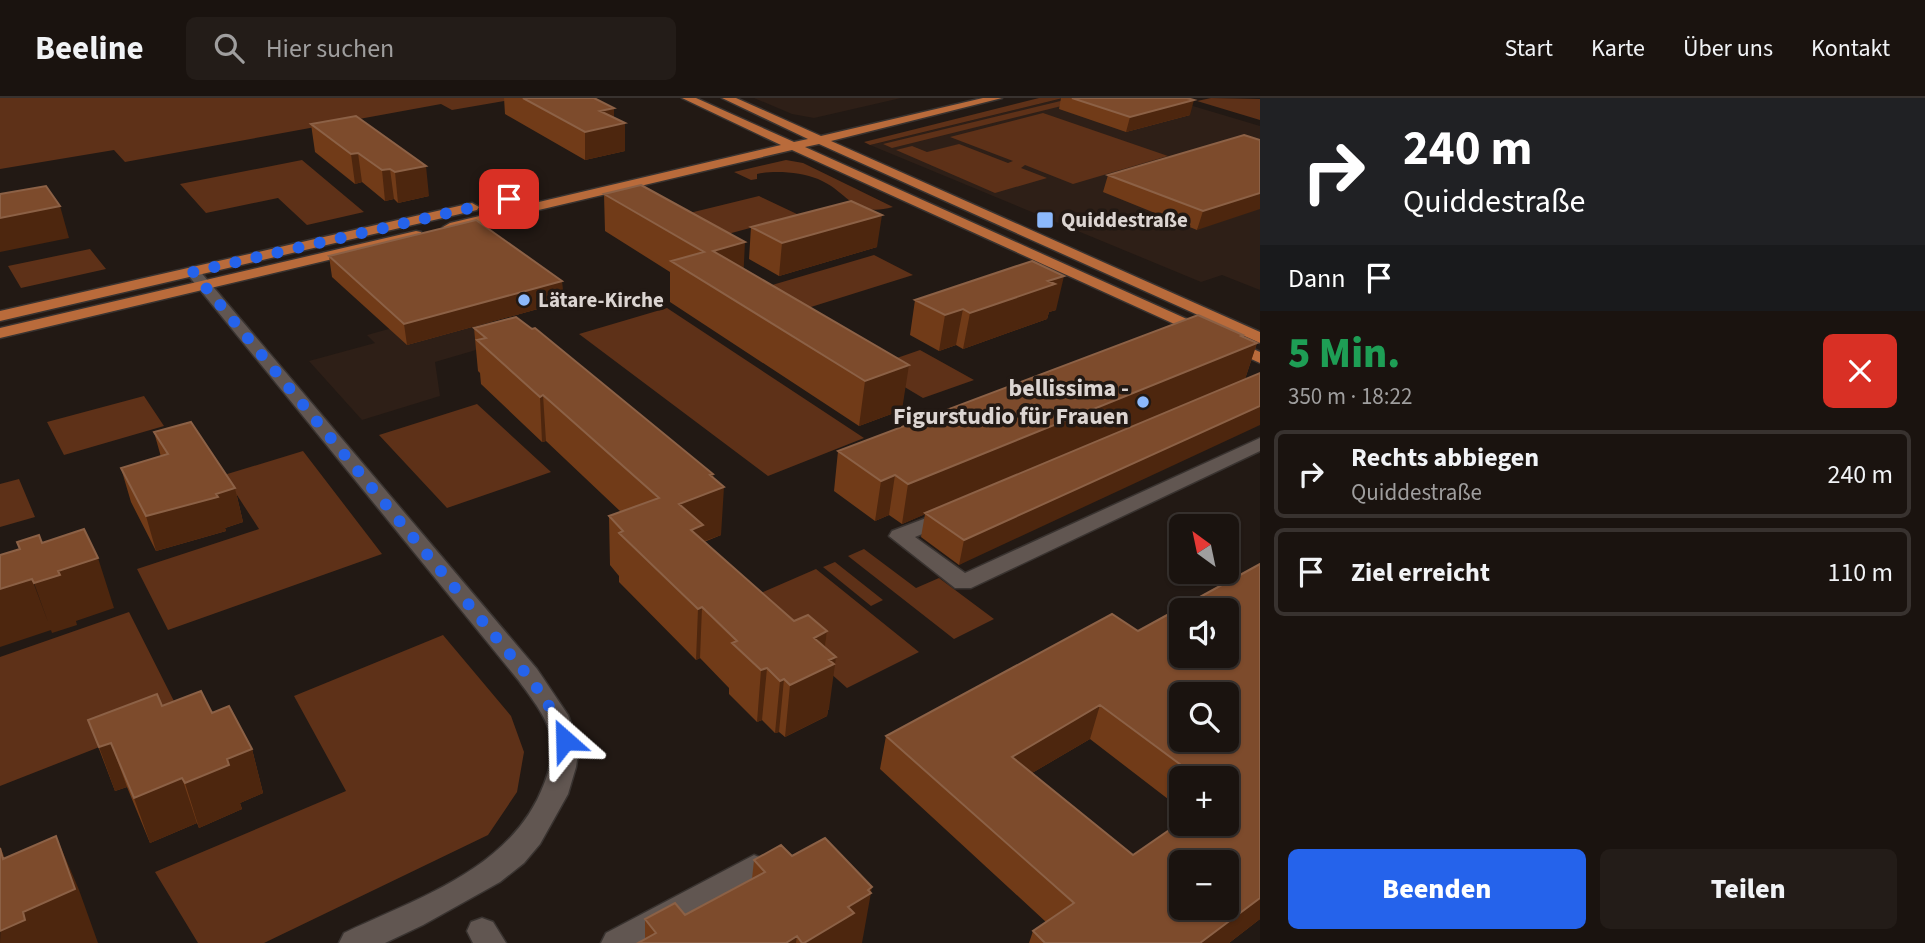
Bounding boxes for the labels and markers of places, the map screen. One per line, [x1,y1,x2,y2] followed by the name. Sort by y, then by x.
[479,169,539,229] pin
[1061,205,1188,235] place label: Quiddestraße
[1035,210,1055,230] marker: Quiddestraße
[538,285,664,315] place label: Lätare-Kirche
[516,292,532,308] marker: Lätare-Kirche
[893,371,1129,434] place label: bellissima - Figurstudio für Frauen
[1135,394,1151,410] marker: bellissima - Figurstudio für Frauen

